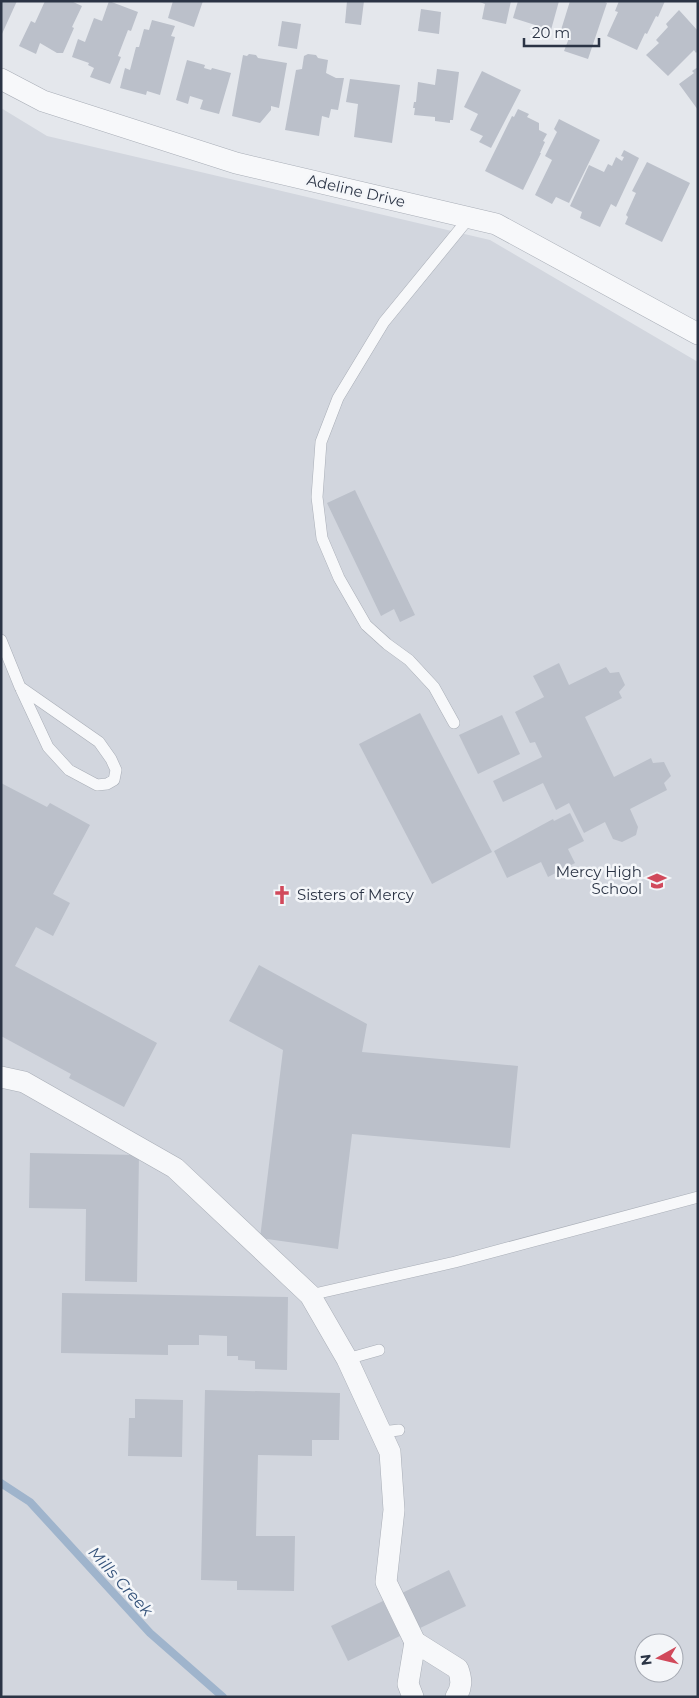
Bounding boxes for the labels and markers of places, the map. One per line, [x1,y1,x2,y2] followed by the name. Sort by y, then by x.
[556,862,642,898] place label: Mercy High School
[646,870,668,892] school or university icon: Mercy High School
[271,884,293,906] church icon: Sisters of Mercy
[297,885,415,904] place label: Sisters of Mercy

